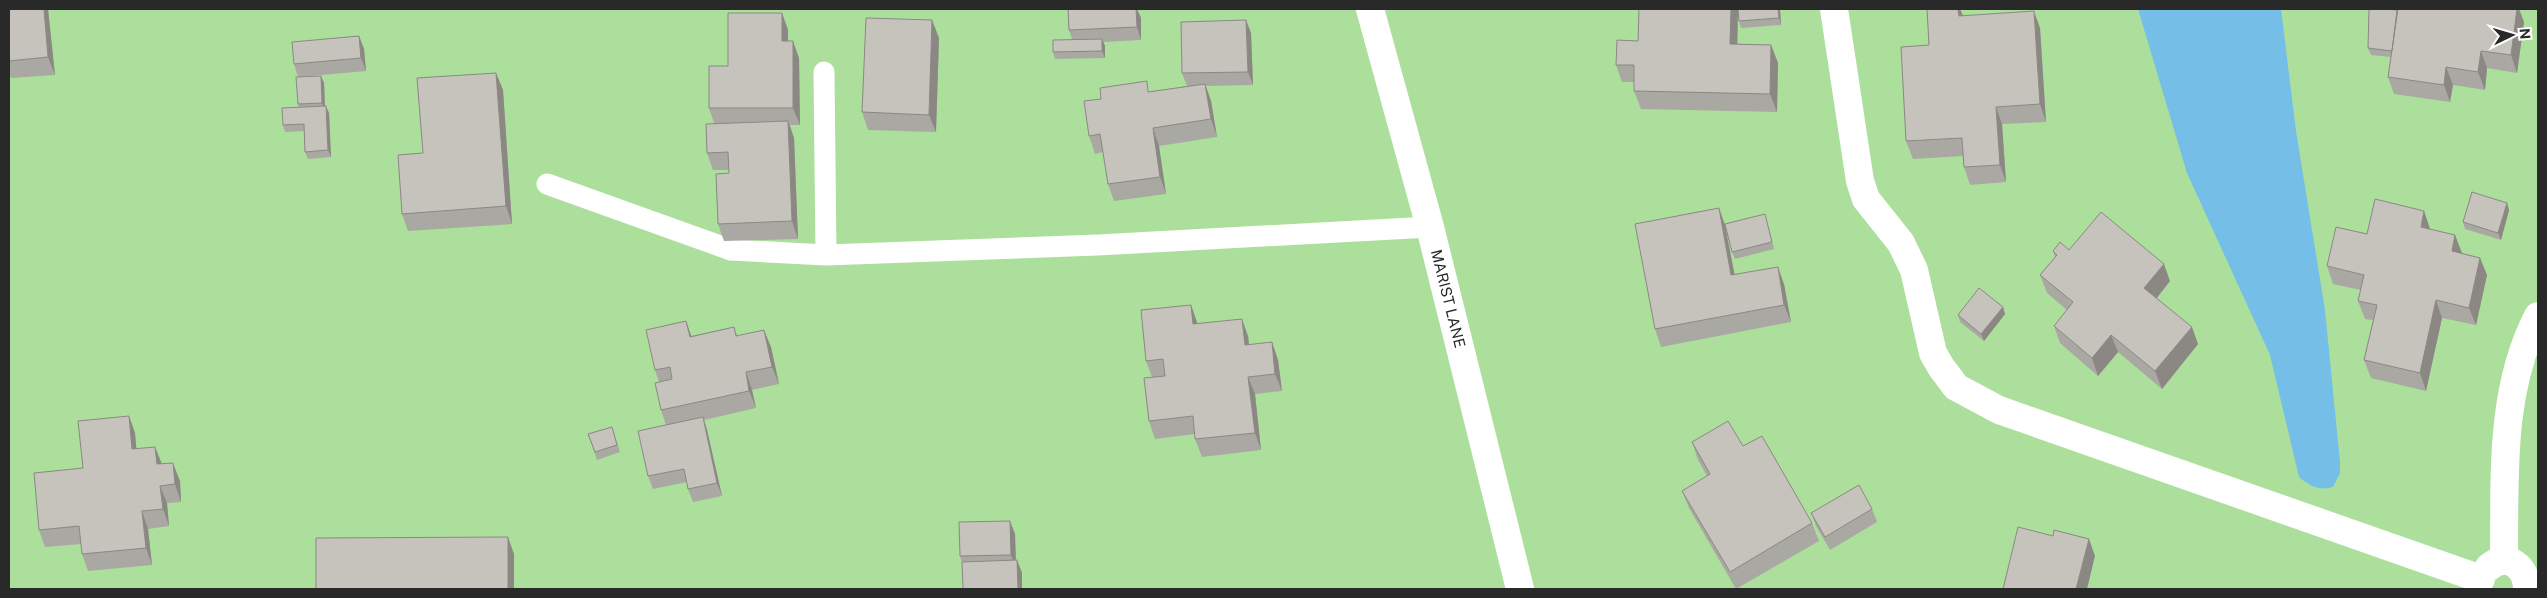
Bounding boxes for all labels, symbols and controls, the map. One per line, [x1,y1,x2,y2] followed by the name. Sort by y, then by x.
[2487,10,2537,60] north arrow
[2517,28,2533,40] text: N
[1428,248,1469,350] street label: MARIST LANE

